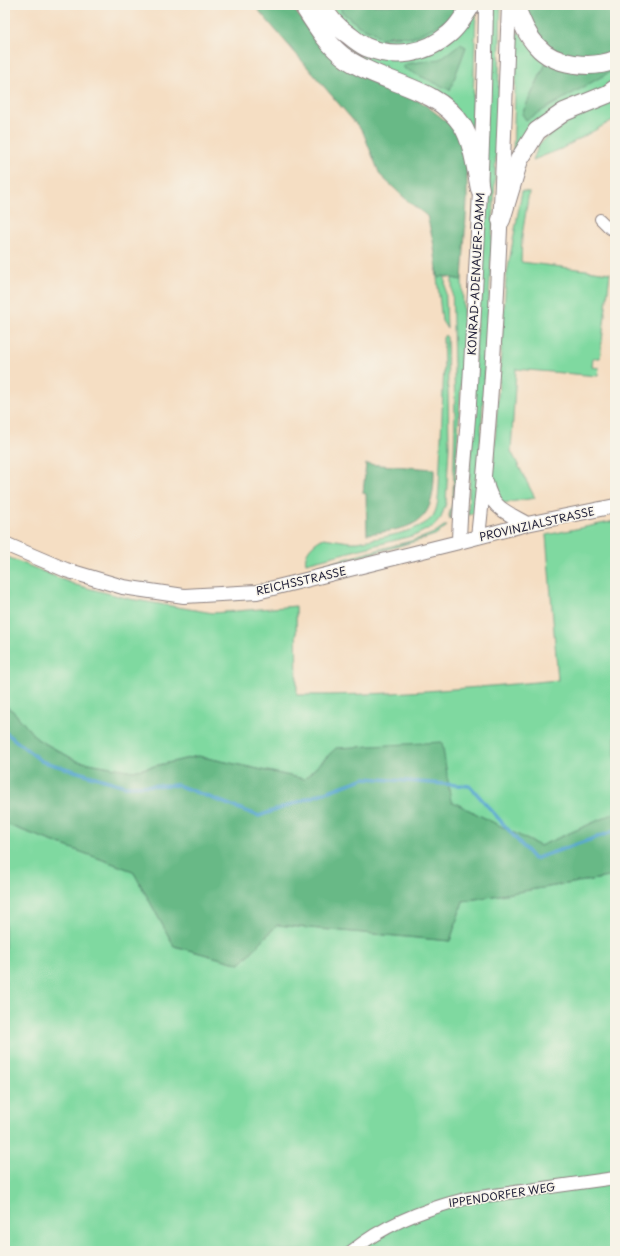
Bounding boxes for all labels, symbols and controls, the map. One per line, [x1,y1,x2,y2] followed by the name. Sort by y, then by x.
[463,192,488,356] street label: KONRAD-ADENAUER-DAMM
[478,502,596,545] street label: PROVINZIALSTRASSE
[254,562,348,599] street label: REICHSSTRASSE
[447,1178,556,1211] street label: IPPENDORFER WEG

